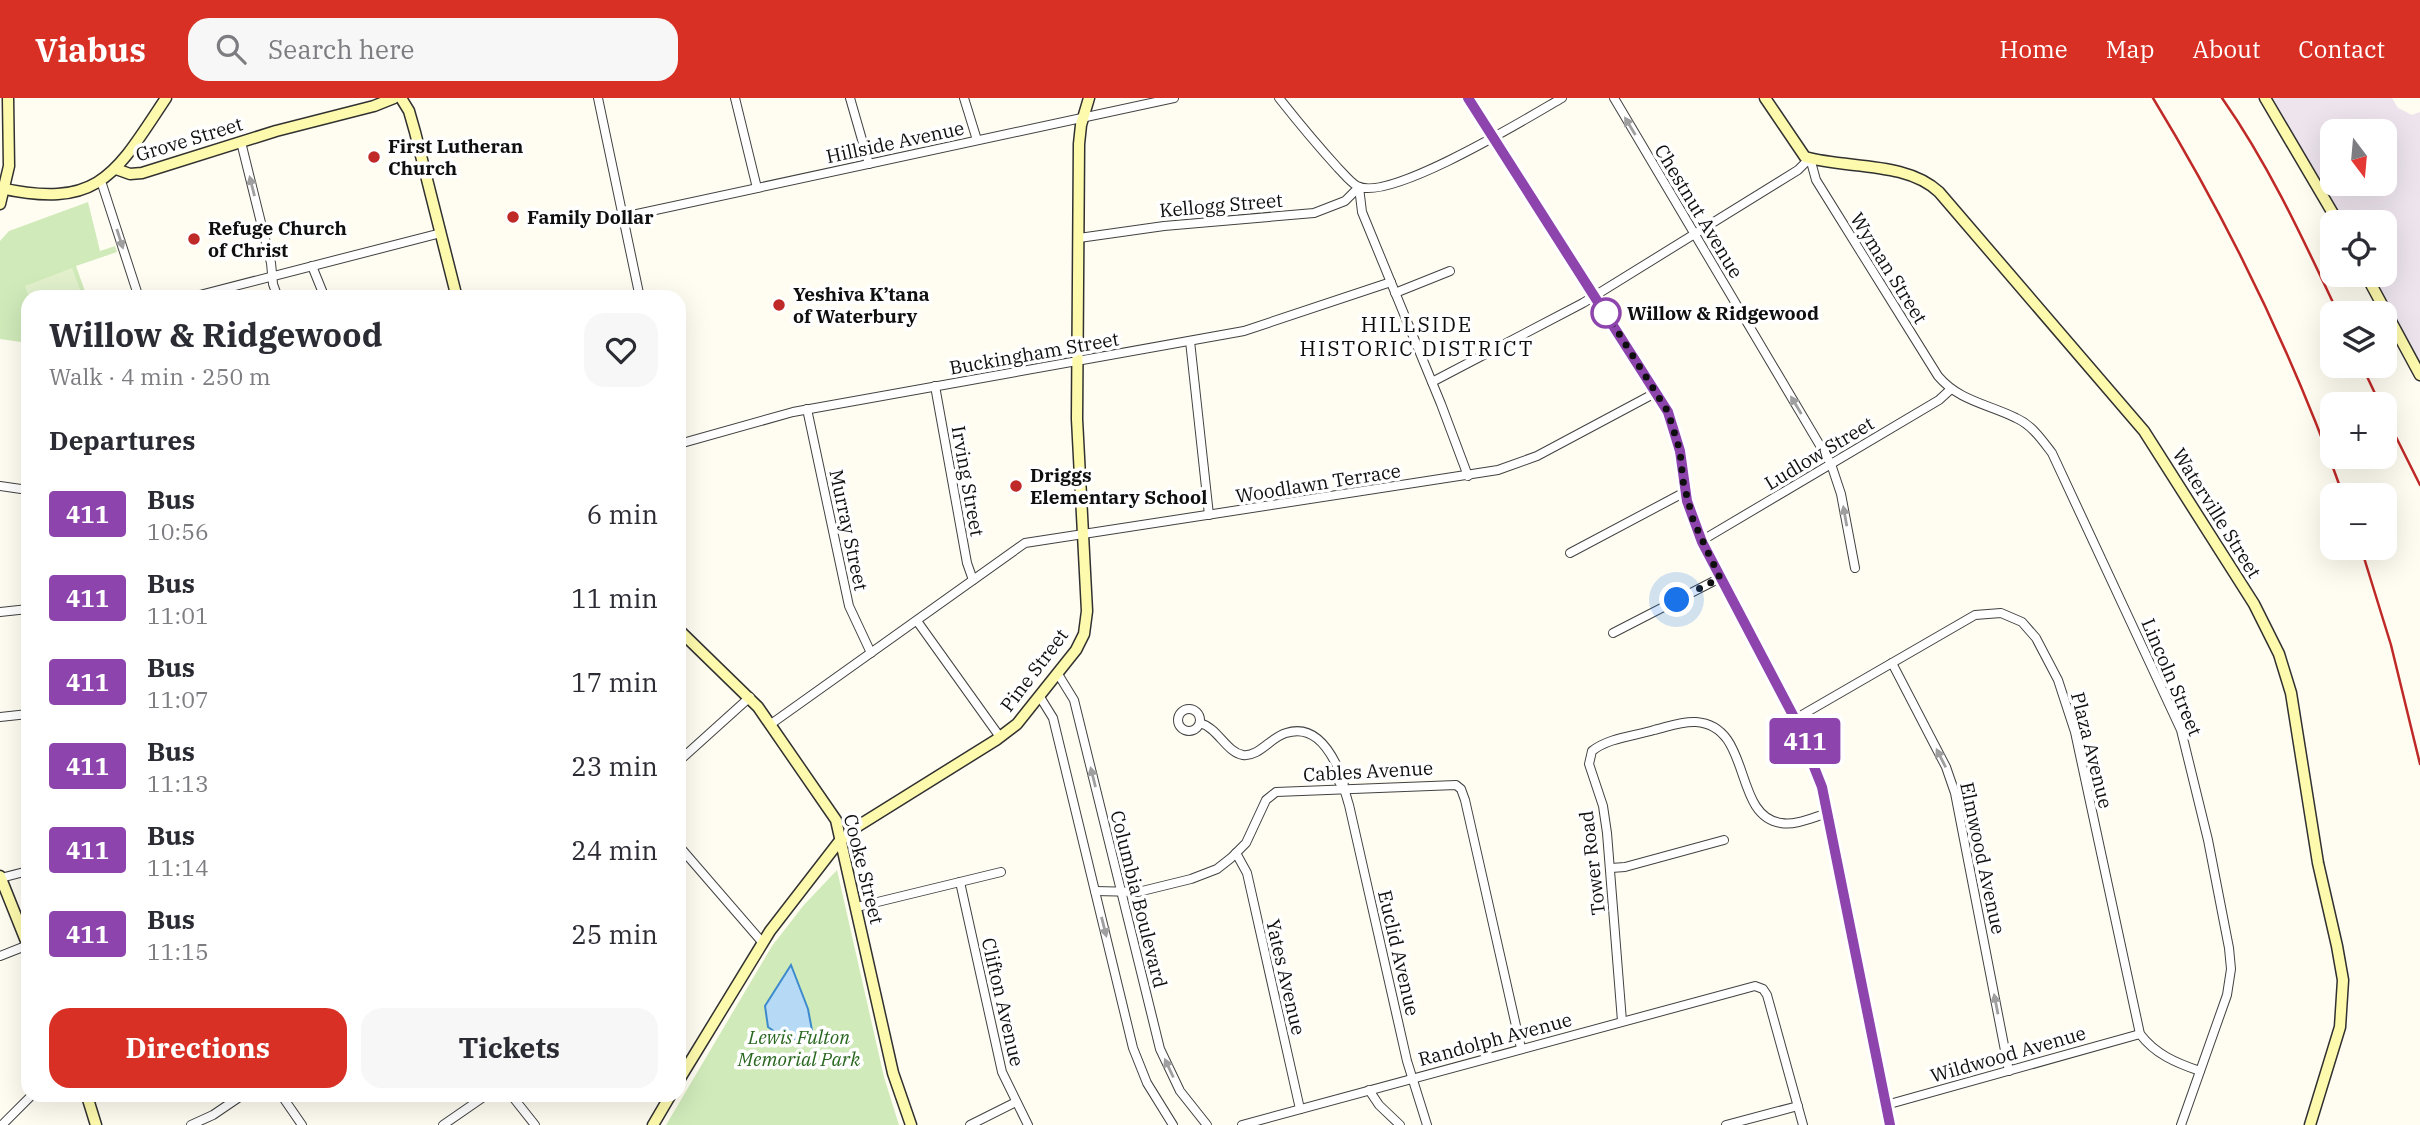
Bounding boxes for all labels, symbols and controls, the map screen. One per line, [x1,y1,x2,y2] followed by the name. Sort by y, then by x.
[188,18,678,81] search box
[35,28,146,71] text: Viabus
[212,30,250,68] icon: search
[268,32,414,66] text: Search here
[2000,33,2068,65] text: Home
[2106,33,2154,65] text: Map
[2192,33,2260,65] text: About
[2298,33,2385,65] text: Contact
[133,111,246,167] street label: Grove Street
[824,116,966,168] street label: Hillside Avenue
[1624,116,1636,135] one-way arrow
[2320,119,2398,196] north arrow
[2320,119,2397,560] map controls
[388,134,524,180] place label: First Lutheran Church
[1650,140,1748,282] street label: Chestnut Avenue
[366,149,382,165] marker: First Lutheran Church
[246,175,257,197] one-way arrow
[1158,188,1284,222] street label: Kellogg Street
[527,205,654,229] place label: Family Dollar
[1845,208,1933,328] street label: Wyman Street
[505,209,521,225] marker: Family Dollar
[2320,210,2397,287] button: locate
[208,216,347,262] place label: Refuge Church of Christ
[115,229,126,250] one-way arrow
[186,231,202,247] marker: Refuge Church of Christ
[793,282,930,328] place label: Yeshiva K’tana of Waterbury
[771,297,787,313] marker: Yeshiva K’tana of Waterbury
[1591,298,1621,328] marker: Willow & Ridgewood
[1627,301,1819,325] place label: Willow & Ridgewood
[2320,301,2397,378] button: layers
[1300,310,1534,362] district label: HILLSIDE HISTORIC DISTRICT
[49,313,383,356] text: Willow & Ridgewood
[584,313,658,387] button: heart
[947,326,1121,380] street label: Buckingham Street
[49,361,271,391] text: Walk · 4 min · 250 m
[2320,392,2397,469] button: +
[1790,396,1803,415] one-way arrow
[1760,411,1878,495] street label: Ludlow Street
[49,423,195,457] text: Departures
[946,424,990,538] street label: Irving Street
[2167,444,2267,583] street label: Waterville Street
[1234,458,1402,508] street label: Woodlawn Terrace
[1030,463,1207,509] place label: Driggs Elementary School
[824,467,874,593] street label: Murray Street
[1008,478,1024,494] marker: Driggs Elementary School
[147,482,195,516] text: Bus
[2320,483,2397,560] button: −
[587,497,658,531] text: 6 min
[66,498,109,530] text: 411
[1839,505,1850,527] one-way arrow
[147,516,209,546] text: 10:56
[147,566,195,600] text: Bus
[571,581,658,615] text: 11 min
[66,582,109,614] text: 411
[1659,582,1694,617] your location
[147,600,209,630] text: 11:01
[2136,615,2208,740] street label: Lincoln Street
[995,623,1073,716] street label: Pine Street
[147,650,195,684] text: Bus
[571,665,658,699] text: 17 min
[66,666,109,698] text: 411
[147,684,209,714] text: 11:07
[2066,689,2118,811] street label: Plaza Avenue
[1765,718,1845,764] line badge: 411
[1783,725,1827,757] text: 411
[147,734,195,768] text: Bus
[1936,748,1947,768] one-way arrow
[571,749,658,783] text: 23 min
[66,750,109,782] text: 411
[1302,756,1434,786] street label: Cables Avenue
[1087,766,1098,788] one-way arrow
[147,768,209,798] text: 11:13
[1955,780,2011,936] street label: Elmwood Avenue
[1105,808,1173,990] street label: Columbia Boulevard
[1574,809,1610,917] street label: Tower Road
[839,811,889,927] street label: Cooke Street
[147,818,195,852] text: Bus
[571,833,658,867] text: 24 min
[66,834,109,866] text: 411
[147,852,209,882] text: 11:14
[1373,888,1425,1018] street label: Euclid Avenue
[147,902,195,936] text: Bus
[1099,916,1110,938] one-way arrow
[571,917,658,951] text: 25 min
[1261,917,1311,1037] street label: Yates Avenue
[66,918,109,950] text: 411
[977,935,1029,1069] street label: Clifton Avenue
[147,936,209,966] text: 11:15
[1991,993,2002,1015] one-way arrow
[1416,1007,1574,1071] street label: Randolph Avenue
[49,1008,347,1088] button: Directions
[361,1008,658,1088] button: Tickets
[1928,1020,2088,1088] street label: Wildwood Avenue
[737,1025,861,1071] park label: Lewis Fulton Memorial Park
[1163,1058,1174,1079] one-way arrow

